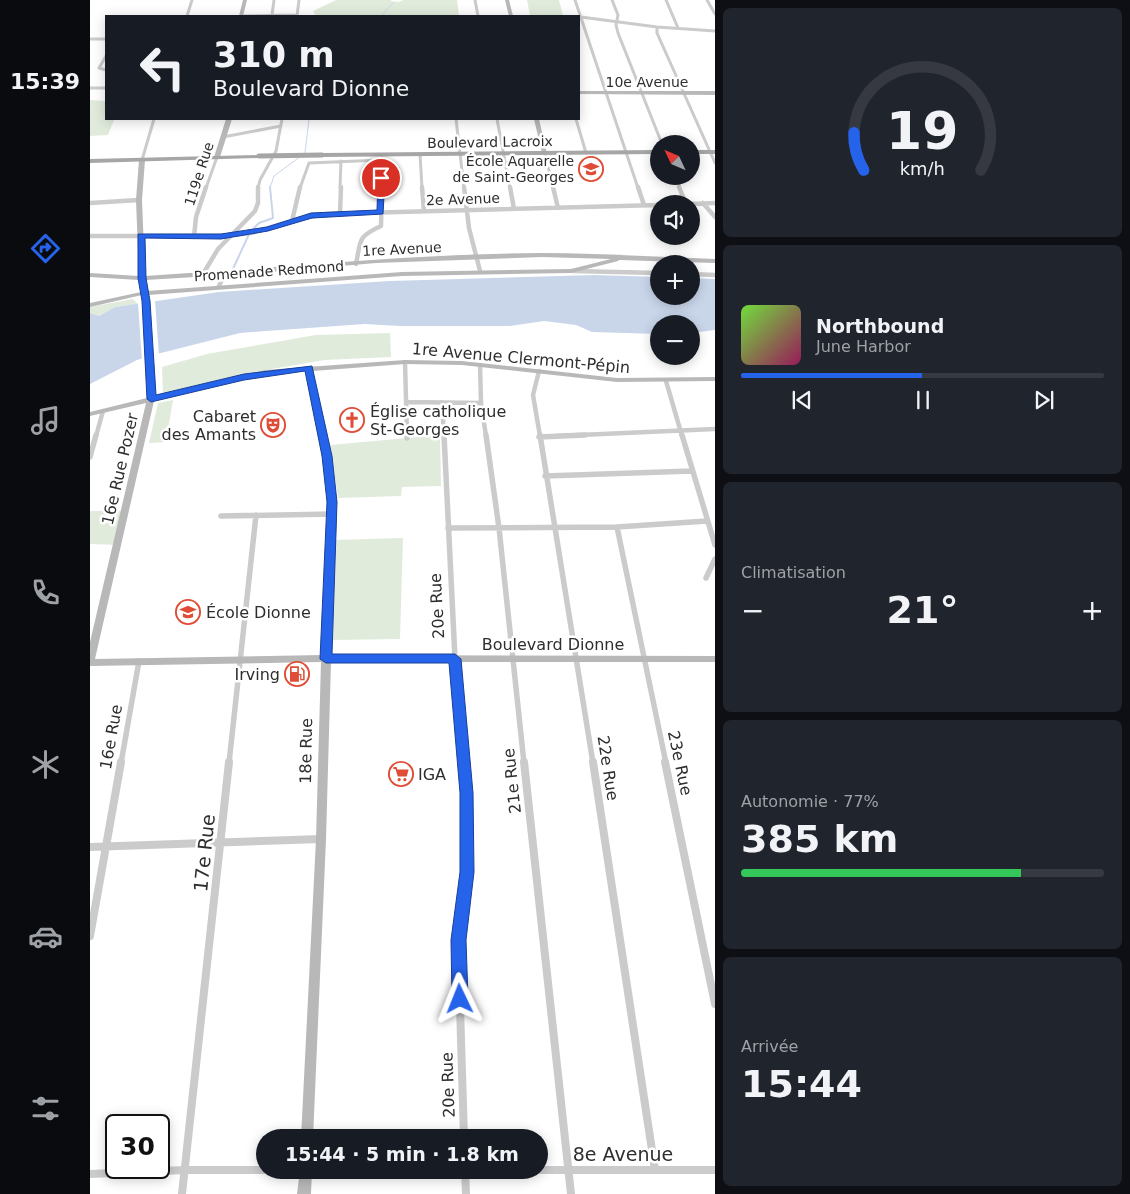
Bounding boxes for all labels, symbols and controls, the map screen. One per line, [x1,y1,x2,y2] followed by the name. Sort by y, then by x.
[130,35,195,100] icon: left
[213,35,335,75] text: 310 m
[10,69,80,94] text: 15:39
[606,74,688,90] street label: 10e Avenue
[213,76,409,101] text: Boulevard Dionne
[886,101,959,161] text: 19
[427,133,553,151] street label: Boulevard Lacroix
[650,135,700,185] north arrow
[650,135,700,365] map controls
[181,140,217,208] street label: 119e Rue
[452,153,574,185] place label: École Aquarelle de Saint-Georges
[578,156,604,182] school or university icon: École Aquarelle de Saint-Georges
[360,157,402,199] pin
[900,158,945,179] text: km/h
[367,164,395,192] icon: arrive
[426,190,500,208] street label: 2e Avenue
[650,195,700,245] button: sound
[28,231,63,266] icon: directions
[362,239,442,259] street label: 1re Avenue
[650,255,700,305] button: +
[193,258,345,284] street label: Promenade Redmond
[650,315,700,365] button: −
[816,315,944,337] text: Northbound
[816,337,911,356] text: June Harbor
[411,339,631,377] street label: 1re Avenue Clermont-Pépin
[788,386,816,414] icon: previous
[909,386,937,414] icon: pause
[1030,386,1058,414] icon: next
[370,402,506,439] place label: Église catholique St-Georges
[28,403,63,438] icon: music
[161,407,256,444] place label: Cabaret des Amants
[339,407,365,433] church icon: Église catholique St-Georges
[98,411,142,527] street label: 16e Rue Pozer
[260,412,286,438] theatre icon: Cabaret des Amants
[741,563,846,582] text: Climatisation
[426,573,448,639] street label: 20e Rue
[28,575,63,610] icon: phone
[887,588,958,632] text: 21°
[741,594,764,627] text: −
[1081,594,1104,627] text: +
[175,599,201,625] school or university icon: École Dionne
[206,603,311,622] place label: École Dionne
[482,635,624,654] street label: Boulevard Dionne
[284,661,310,687] fuel station icon: Irving
[234,665,280,684] place label: Irving
[96,703,126,771] street label: 16e Rue
[296,718,316,784] street label: 18e Rue
[664,729,696,797] street label: 23e Rue
[593,734,623,802] street label: 22e Rue
[28,747,63,782] icon: climate
[499,747,525,815] street label: 21e Rue
[388,761,414,787] supermarket icon: IGA
[418,765,446,784] place label: IGA
[741,792,879,811] text: Autonomie · 77%
[189,813,219,893] street label: 17e Rue
[741,817,898,861] text: 385 km
[28,919,63,954] icon: car
[433,972,485,1024] position arrow
[741,1037,798,1056] text: Arrivée
[437,1052,459,1118] street label: 20e Rue
[741,1062,862,1106] text: 15:44
[28,1091,63,1126] icon: filters
[105,1114,170,1179] speed limit sign: 30
[285,1143,519,1165] text: 15:44 · 5 min · 1.8 km
[573,1143,673,1165] street label: 8e Avenue

